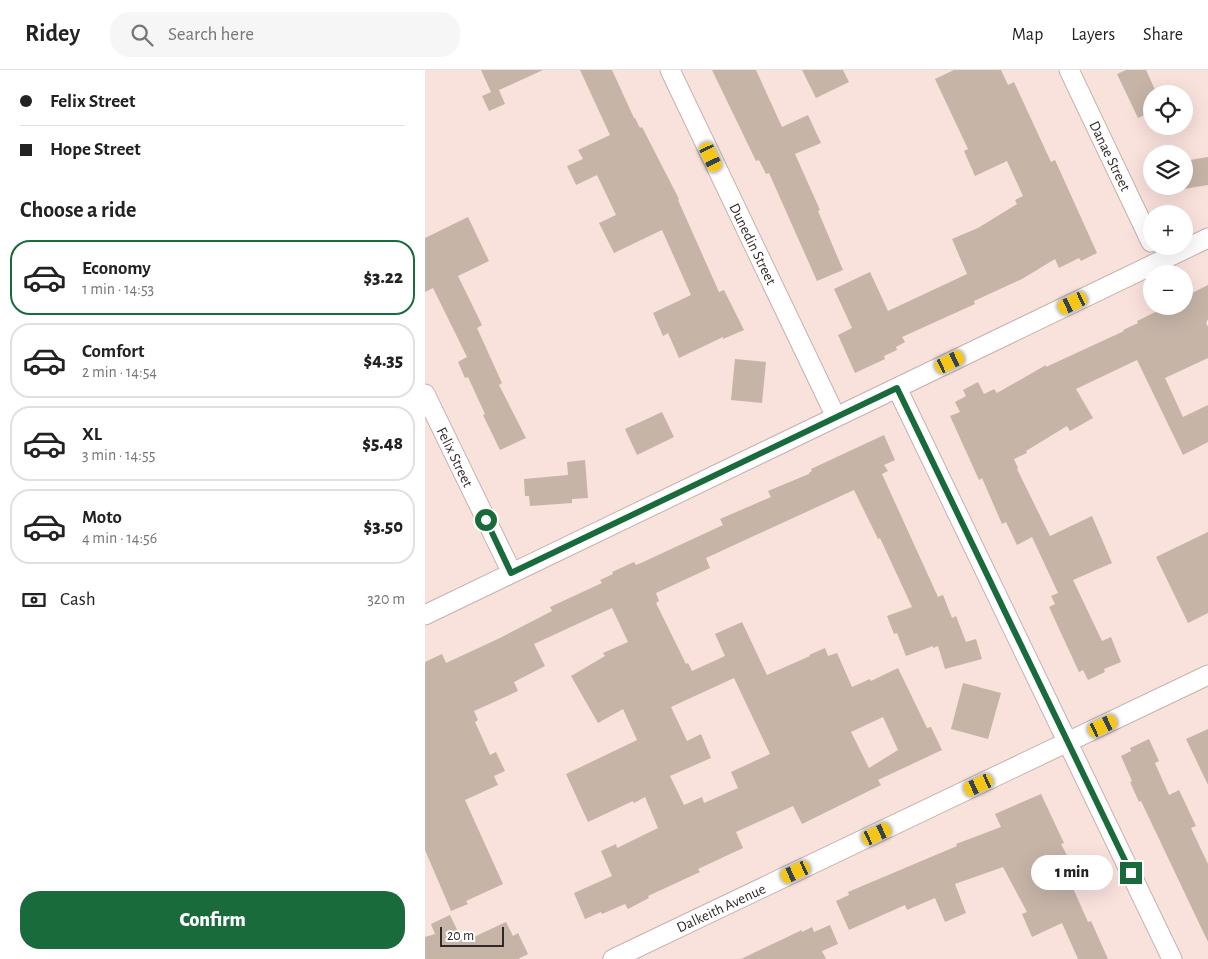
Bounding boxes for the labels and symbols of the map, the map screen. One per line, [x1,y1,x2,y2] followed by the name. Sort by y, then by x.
[1086,119,1133,194] street label: Danae Street
[697,140,724,174] car
[726,201,779,288] street label: Dunedin Street
[1056,290,1089,316] car
[933,349,966,375] car
[434,425,476,490] street label: Felix Street
[475,509,497,531] route start
[1086,713,1119,739] car
[962,772,995,798] car
[860,821,893,847] car
[1031,856,1113,890] callout: 1 min
[779,859,812,885] car
[1120,862,1142,884] route end
[674,881,768,936] street label: Dalkeith Avenue
[440,924,504,947] scale bar

